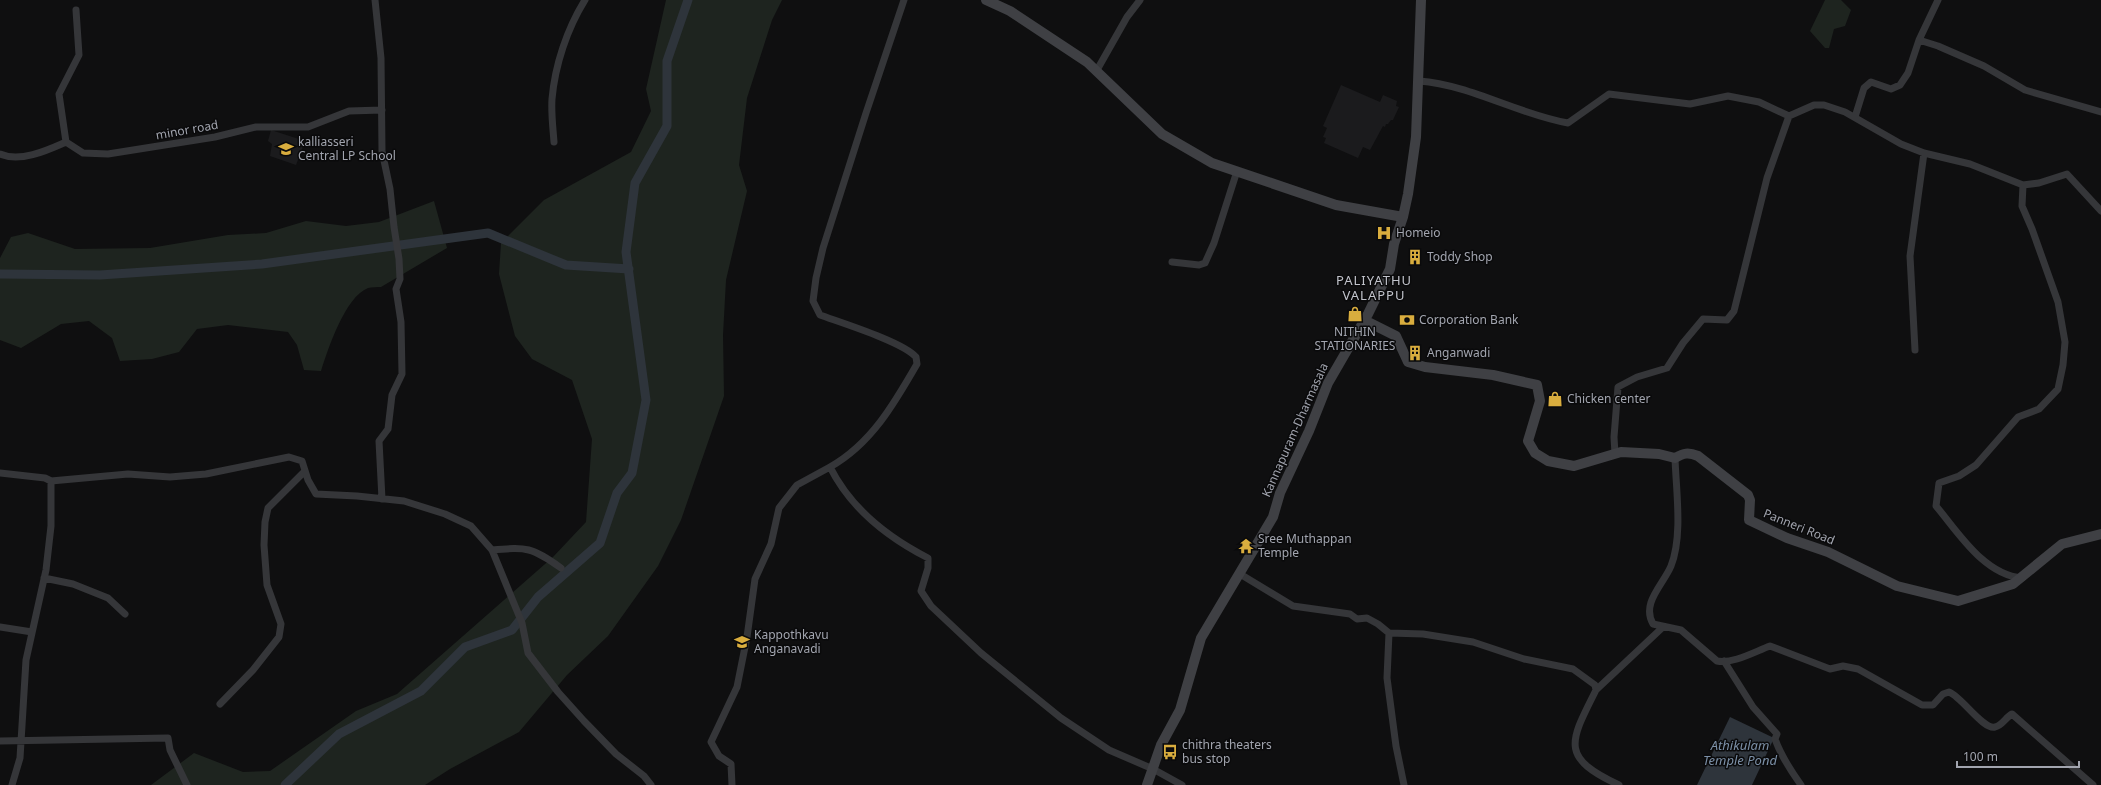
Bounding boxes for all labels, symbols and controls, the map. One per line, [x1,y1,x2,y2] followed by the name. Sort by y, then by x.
[154,116,219,143] street label: minor road
[298,133,396,164] place label: kalliasseri Central LP School
[277,140,295,158] school or university icon: kalliasseri Central LP School
[1375,224,1393,242] hospital icon: Homeio
[1396,224,1441,241] place label: Homeio
[1406,248,1424,266] building icon: Toddy Shop
[1427,248,1493,265] place label: Toddy Shop
[1336,271,1412,304] district label: PALIYATHU VALAPPU
[1346,305,1364,323] shop icon: NITHIN STATIONARIES
[1398,311,1416,329] bank icon: Corporation Bank
[1419,311,1519,328] place label: Corporation Bank
[1315,323,1396,354] place label: NITHIN STATIONARIES
[1406,344,1424,362] building icon: Anganwadi
[1427,344,1490,361] place label: Anganwadi
[1257,360,1332,500] street label: Kannapuram-Dharmasala
[1546,390,1564,408] shop icon: Chicken center
[1567,390,1651,407] place label: Chicken center
[1761,504,1837,549] street label: Panneri Road
[1258,530,1352,561] place label: Sree Muthappan Temple
[1237,537,1255,555] temple icon: Sree Muthappan Temple
[754,626,829,657] place label: Kappothkavu Anganavadi
[733,633,751,651] school or university icon: Kappothkavu Anganavadi
[1182,736,1272,767] place label: chithra theaters bus stop
[1703,736,1777,769] water label: Athikulam Temple Pond
[1161,743,1179,761] bus stop icon: chithra theaters bus stop
[1957,743,2079,769] scale bar
[1963,748,1998,765] text: 100 m

